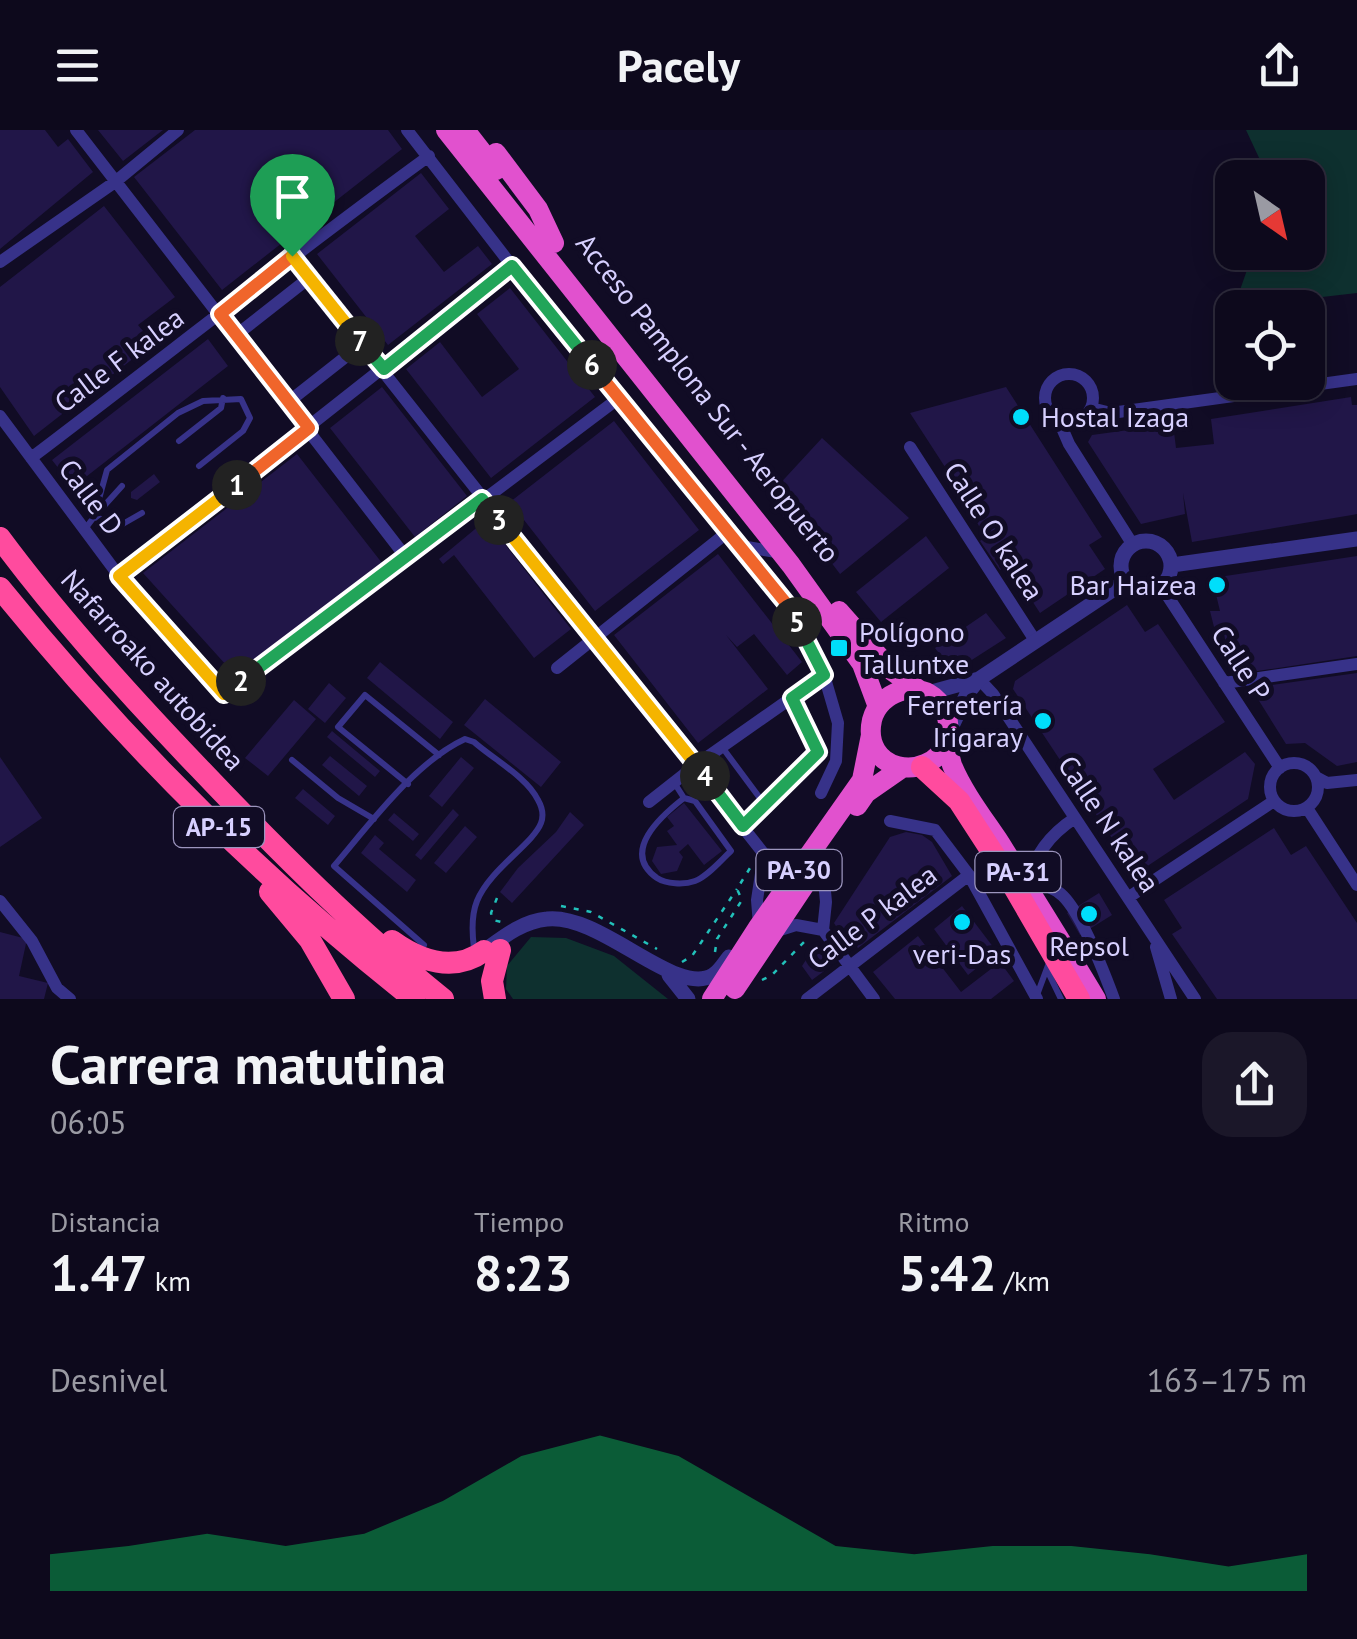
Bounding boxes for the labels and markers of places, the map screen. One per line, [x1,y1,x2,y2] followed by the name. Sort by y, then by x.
[250,154,335,257] pin
[335,316,385,366] pin: 7
[567,340,617,390] pin: 6
[1041,398,1189,435] place label: Hostal Izaga
[1010,406,1032,428] marker: Hostal Izaga
[212,460,262,510] pin: 1
[474,495,524,545] pin: 3
[1069,566,1197,603] place label: Bar Haizea
[1206,574,1228,596] marker: Bar Haizea
[772,597,822,647] pin: 5
[859,613,969,682] place label: Polígono Talluntxe
[828,637,850,659] marker: Polígono Talluntxe
[216,656,266,706] pin: 2
[907,686,1023,755] place label: Ferretería Irigaray
[1032,710,1054,732] marker: Ferretería Irigaray
[680,751,730,801] pin: 4
[1078,903,1100,925] marker: Repsol
[951,911,973,933] marker: veri-Das
[1049,927,1129,964] place label: Repsol
[913,935,1011,972] place label: veri-Das

